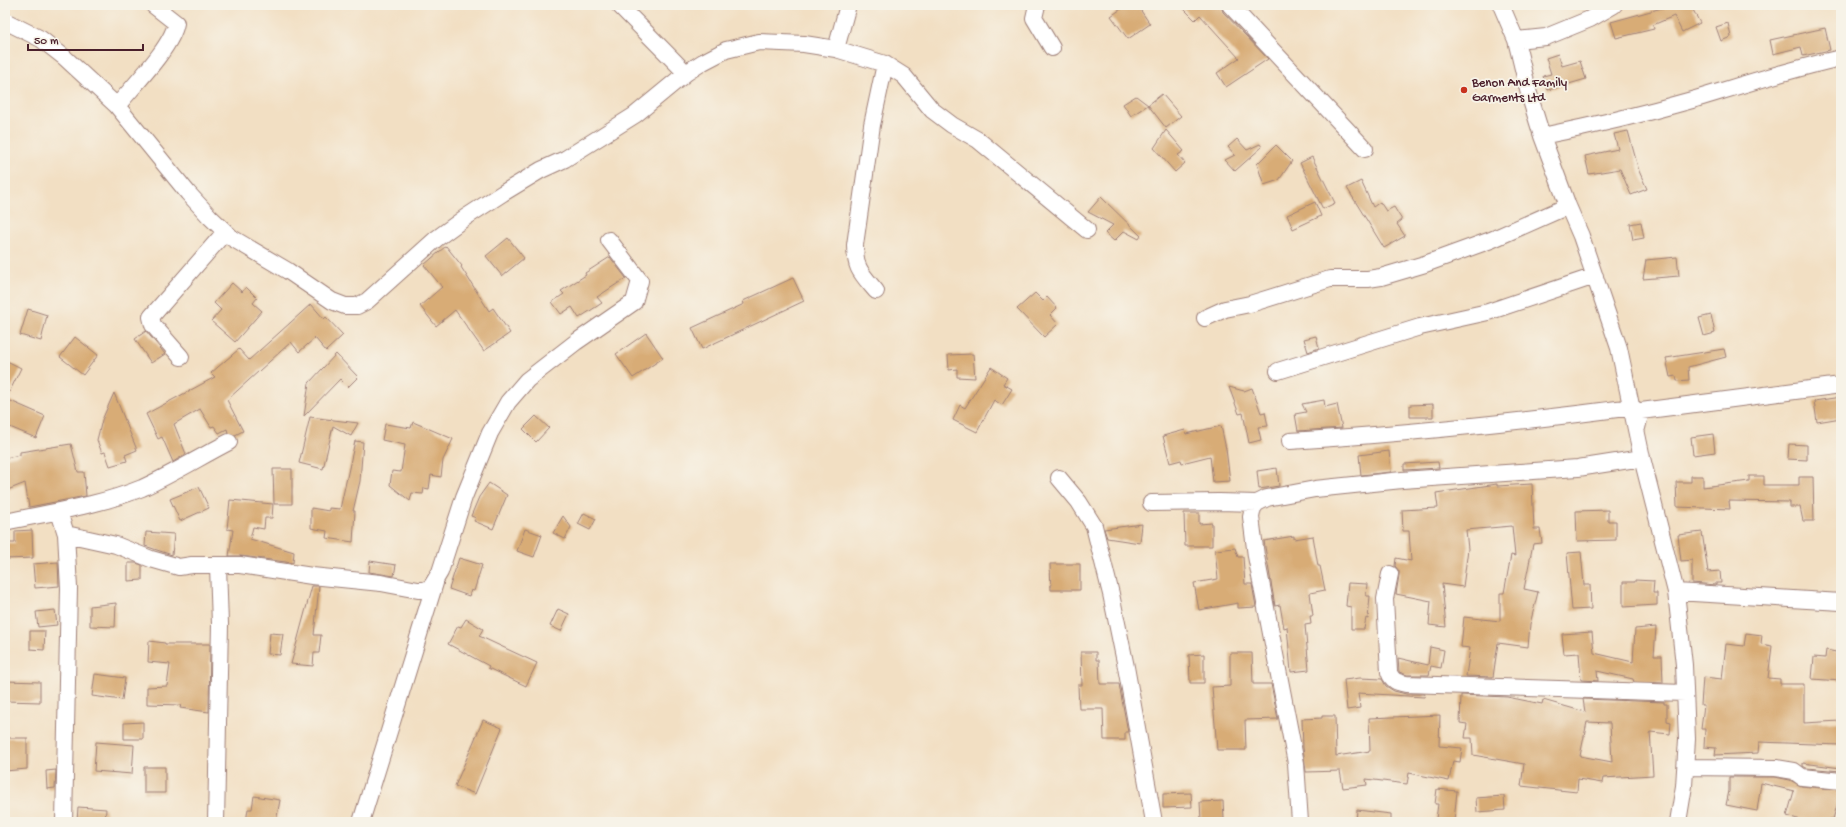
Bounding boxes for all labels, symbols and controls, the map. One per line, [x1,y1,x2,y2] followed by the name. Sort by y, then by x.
[28,26,143,52] scale bar
[34,35,59,49] text: 50 m
[1471,76,1568,106] place label: Benon And Family Garments Ltd
[1459,85,1469,95] marker: Benon And Family Garments Ltd

